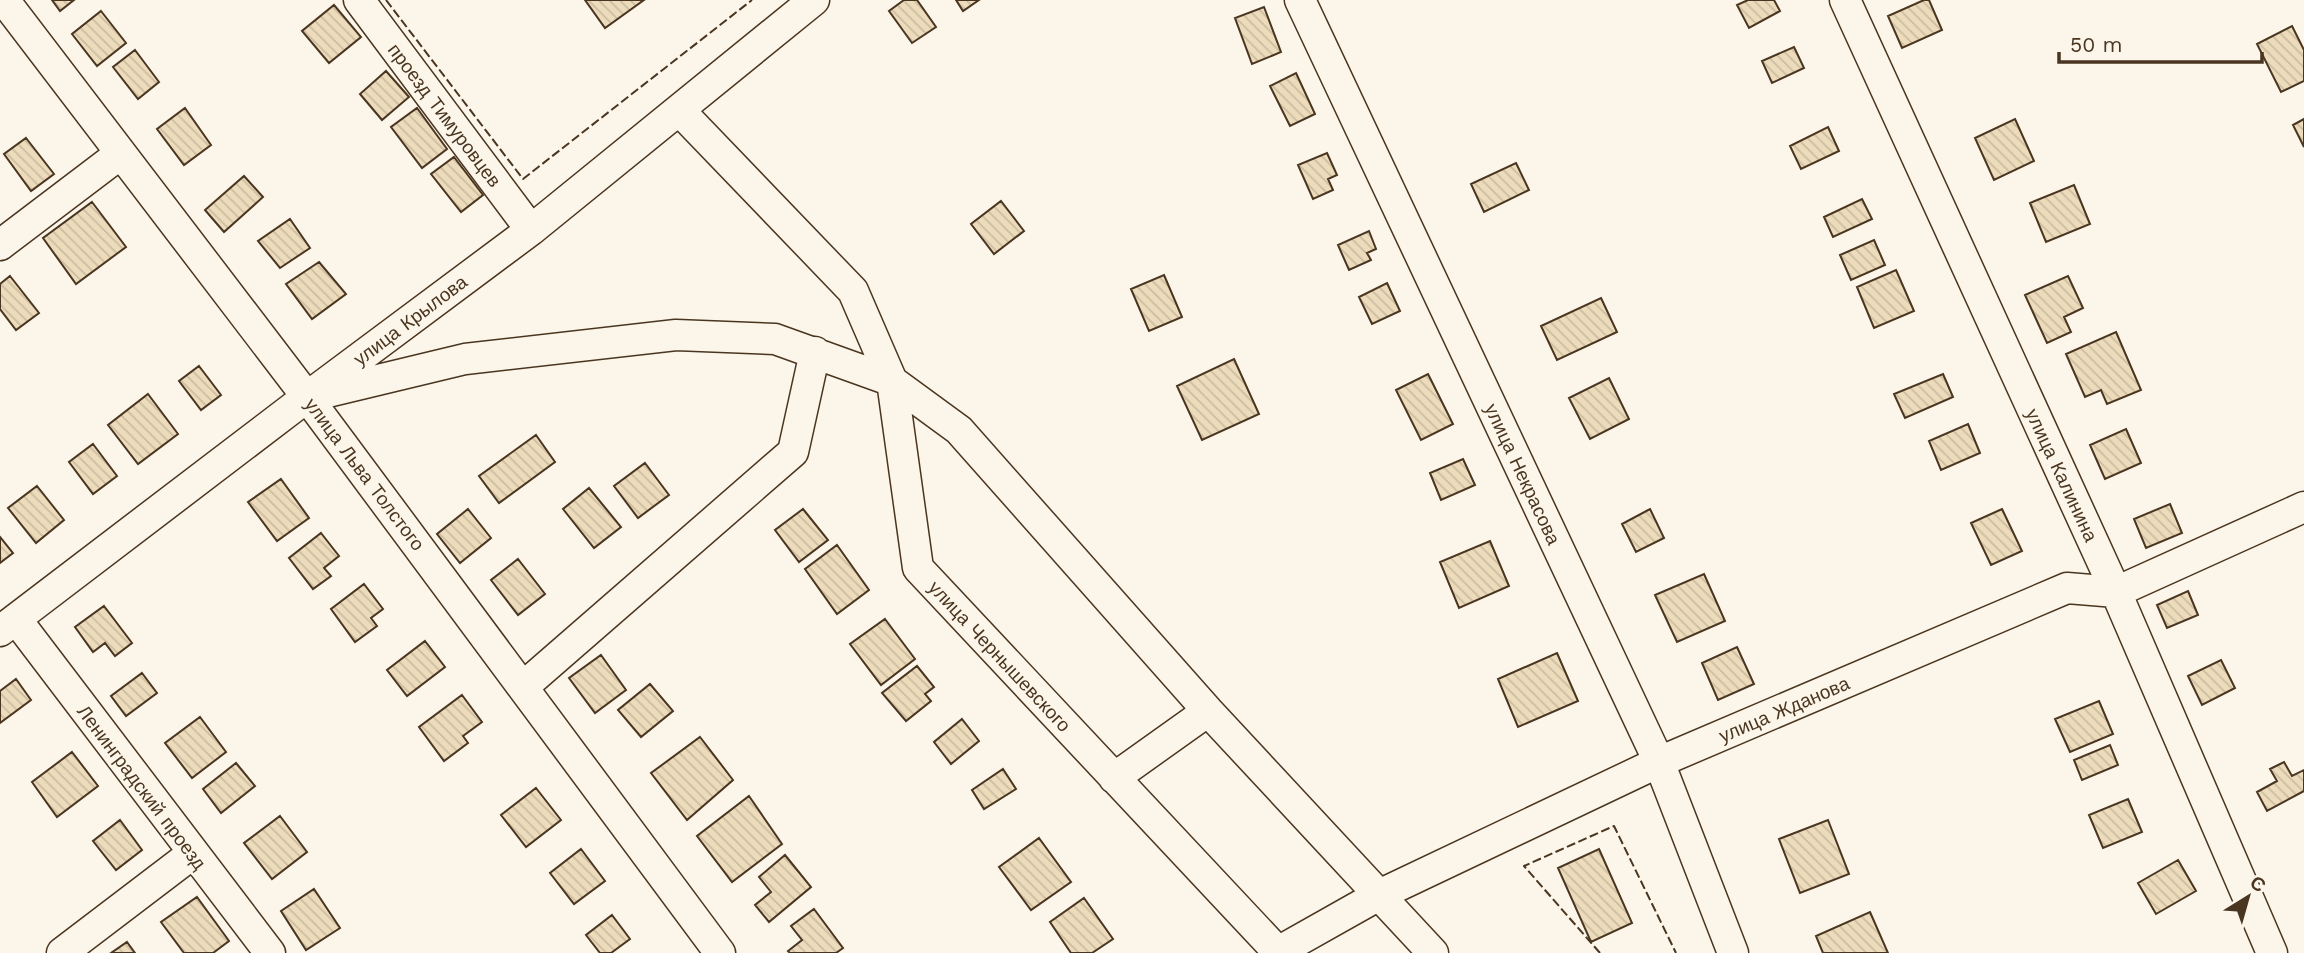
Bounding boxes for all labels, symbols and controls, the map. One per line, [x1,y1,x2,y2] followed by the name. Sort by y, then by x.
[2059,21,2262,65] scale bar
[2070,32,2122,57] text: 50 m
[383,39,506,192] street label: проезд Тимуровцев
[349,270,472,371] street label: улица Крылова
[300,394,429,555] street label: улица Льва Толстого
[1480,400,1566,549] street label: улица Некрасова
[2021,405,2103,546] street label: улица Калинина
[924,576,1076,737] street label: улица Чернышевского
[1716,671,1853,747] street label: улица Жданова
[72,700,211,874] street label: Ленинградский проезд
[2213,862,2283,932] north arrow
[2246,871,2271,897] text: С

